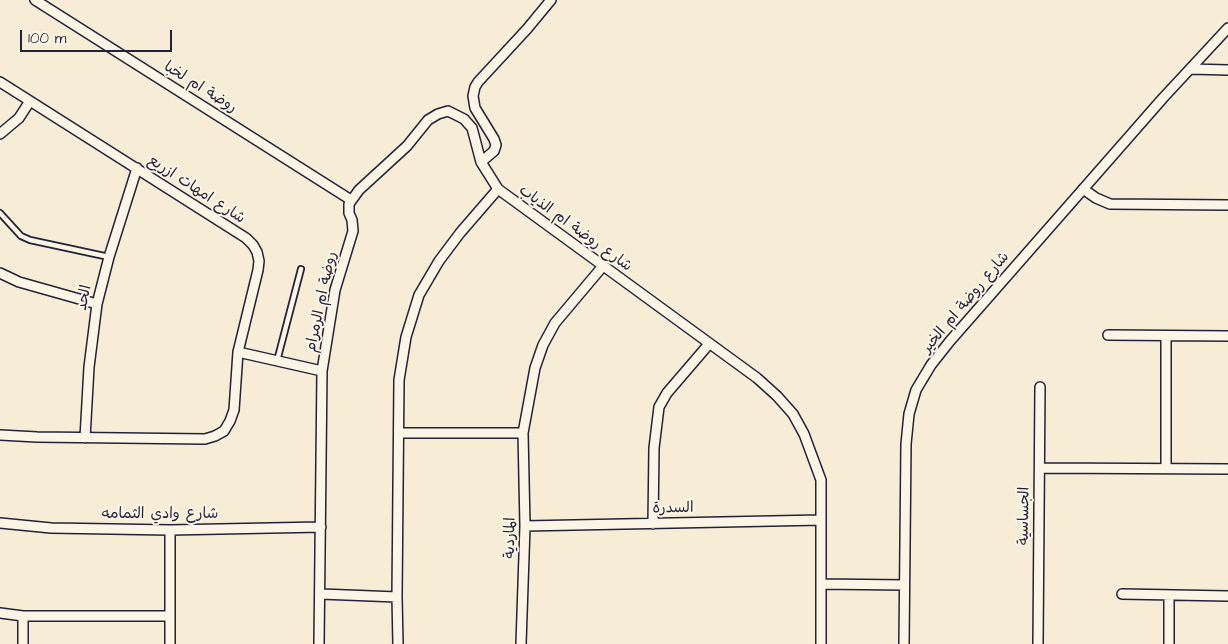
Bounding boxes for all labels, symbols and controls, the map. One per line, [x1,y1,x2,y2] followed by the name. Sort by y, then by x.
[22,20,175,52] scale bar
[28,28,67,49] text: 100 m
[160,58,240,118] street label: روضة ام لخبا
[144,152,248,228] street label: شارع امهات ازريع
[515,182,635,276] street label: شارع روضة ام الذياب
[918,249,1014,357] street label: شارع روضة ام الخير
[303,250,341,354] street label: روضة ام الرمرام
[74,284,96,312] street label: الحد
[1015,487,1035,545] street label: الجساسية
[652,500,694,518] street label: السدرة
[102,506,218,524] street label: شارع وادي الثمامه
[502,517,520,559] street label: الماردية

